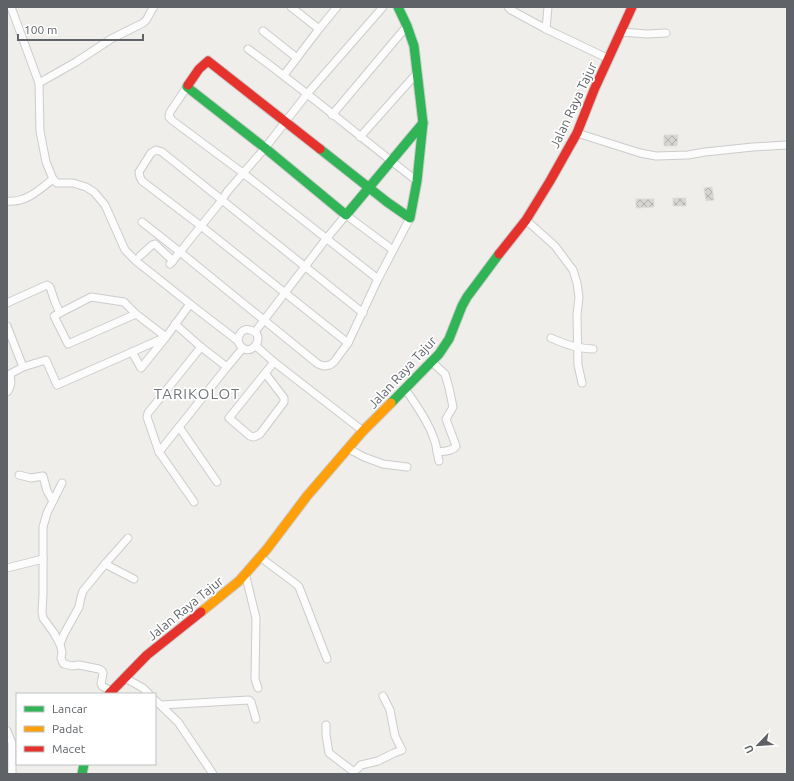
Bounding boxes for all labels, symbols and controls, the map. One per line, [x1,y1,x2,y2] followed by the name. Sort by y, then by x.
[18,16,143,42] scale bar
[24,23,57,36] text: 100 m
[547,60,599,150] street label: Jalan Raya Tajur
[365,333,439,411] street label: Jalan Raya Tajur
[154,385,240,402] district label: TARIKOLOT
[144,573,226,643] street label: Jalan Raya Tajur
[16,693,156,765] legend
[52,702,88,715] text: Lancar
[52,722,83,735] text: Padat
[738,725,778,765] north arrow
[52,742,86,755] text: Macet
[742,743,756,755] text: U

